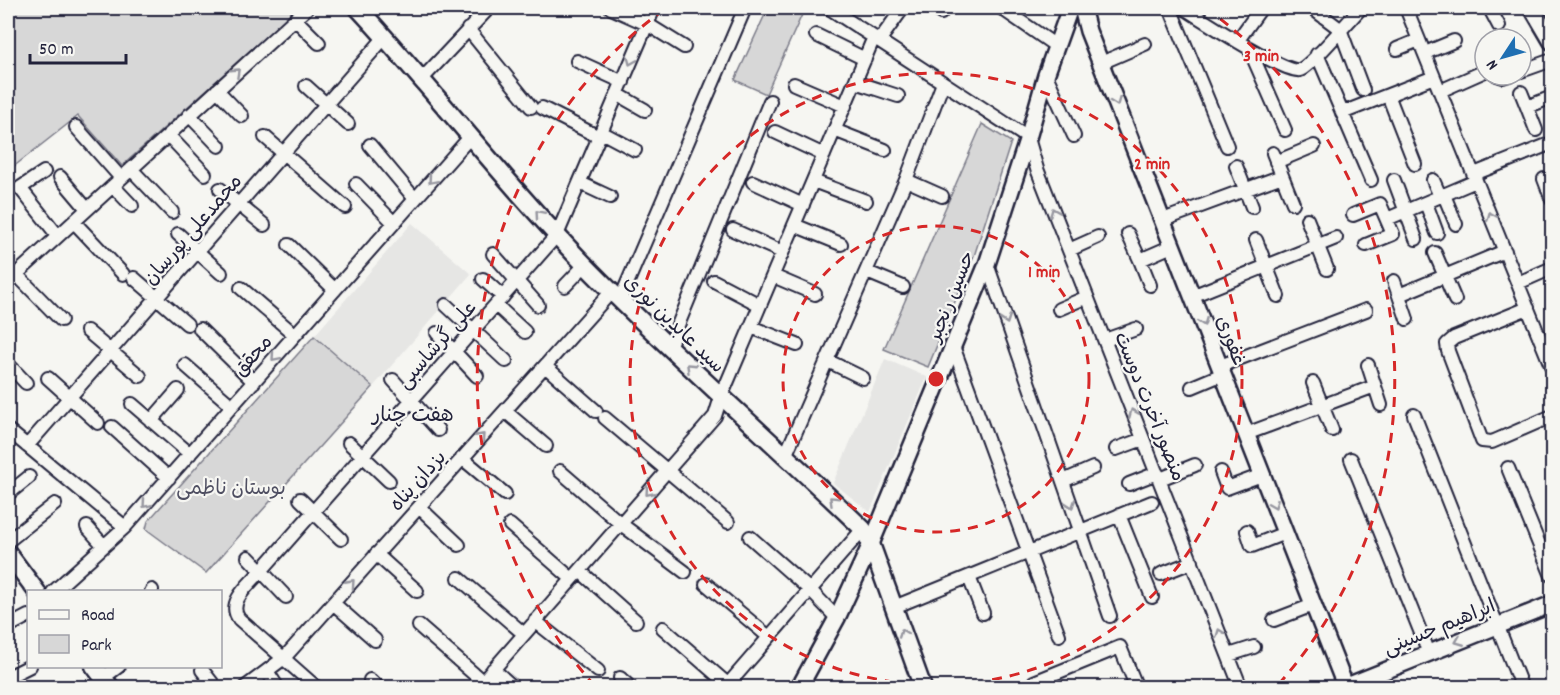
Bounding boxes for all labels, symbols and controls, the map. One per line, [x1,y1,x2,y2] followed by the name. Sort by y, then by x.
[30,27,126,65] scale bar
[1473,27,1533,87] north arrow
[39,38,74,63] text: 50 m
[1243,45,1279,70] text: 3 min
[1481,54,1505,74] text: N
[627,55,639,66] one-way arrow
[230,68,240,79] one-way arrow
[1109,96,1121,107] one-way arrow
[1134,153,1170,178] text: 2 min
[138,169,250,293] street label: محمدعلی پورسان
[428,173,439,183] one-way arrow
[1049,207,1061,218] one-way arrow
[535,210,546,221] one-way arrow
[1486,211,1498,222] one-way arrow
[921,247,984,349] street label: حسین رنجبر
[1028,261,1060,286] text: 1 min
[616,269,730,381] street label: سید عابدین نوری
[392,296,485,396] street label: علی گرشاسبی
[1207,312,1251,370] street label: غفوری
[998,314,1011,324] one-way arrow
[1195,317,1208,327] one-way arrow
[1105,328,1191,486] street label: منصور آخرت دوست
[228,330,280,384] street label: محقق
[271,350,282,361] one-way arrow
[687,364,698,375] one-way arrow
[926,369,946,389] centre of rings
[370,402,454,432] district label: هفت چنار
[1128,408,1140,419] one-way arrow
[474,433,485,444] one-way arrow
[384,445,454,519] street label: یزدان پناه
[176,476,286,504] park label: بوستان ناظمی
[645,485,656,496] one-way arrow
[142,497,153,507] one-way arrow
[830,497,841,508] one-way arrow
[1063,498,1076,508] one-way arrow
[1267,498,1279,509] one-way arrow
[344,579,355,590] one-way arrow
[27,590,222,668] legend
[1380,594,1500,664] street label: ابراهیم حسینی
[81,604,115,629] text: Road
[898,628,911,638] one-way arrow
[1215,628,1227,639] one-way arrow
[81,634,112,659] text: Park
[1454,634,1465,646] one-way arrow

